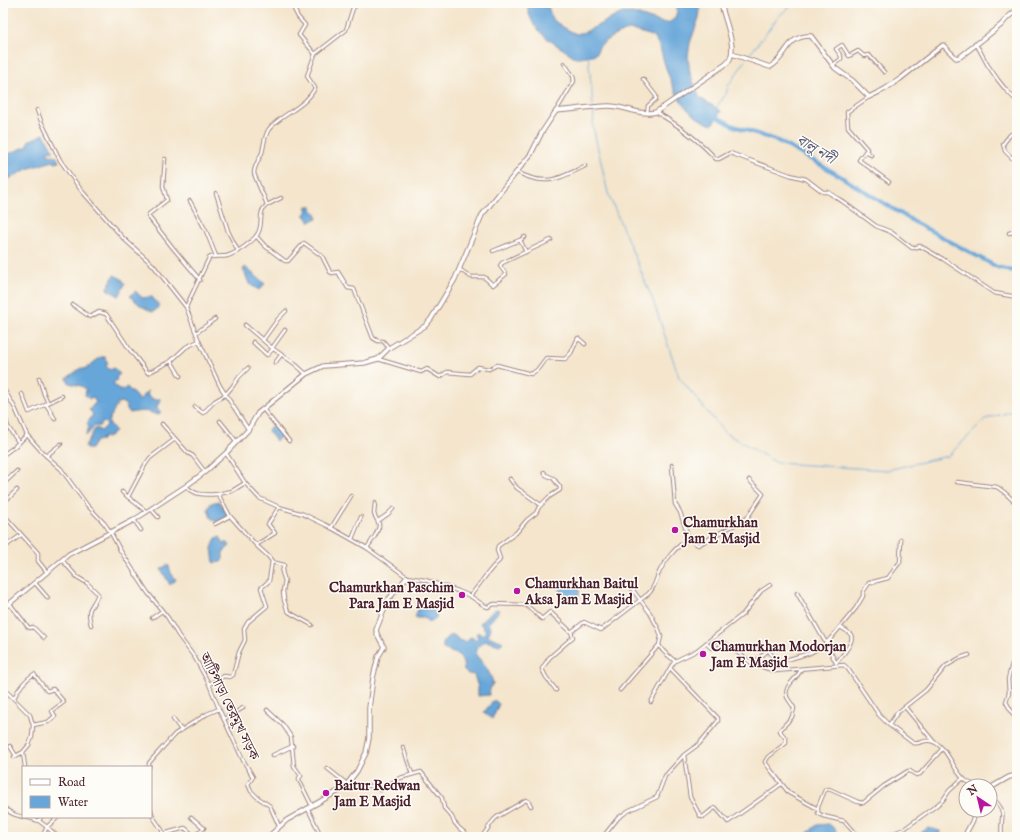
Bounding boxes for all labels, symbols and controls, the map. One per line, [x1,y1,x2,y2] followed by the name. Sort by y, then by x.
[793,131,840,169] water label: বালু নদী
[681,514,760,548] place label: Chamurkhan Jam E Masjid
[670,525,680,535] marker: Chamurkhan Jam E Masjid
[524,575,639,609] place label: Chamurkhan Baitul Aksa Jam E Masjid
[329,579,455,613] place label: Chamurkhan Paschim Para Jam E Masjid
[512,586,522,596] marker: Chamurkhan Baitul Aksa Jam E Masjid
[457,590,467,600] marker: Chamurkhan Paschim Para Jam E Masjid
[709,638,847,672] place label: Chamurkhan Modorjan Jam E Masjid
[195,649,263,764] street label: আটিপাড়া তেরমুখ সড়ক
[698,649,708,659] marker: Chamurkhan Modorjan Jam E Masjid
[22,766,152,818] legend
[58,775,86,790] text: Road
[332,777,421,811] place label: Baitur Redwan Jam E Masjid
[958,778,998,818] north arrow
[964,782,981,800] text: N
[321,788,331,798] marker: Baitur Redwan Jam E Masjid
[58,795,89,810] text: Water

